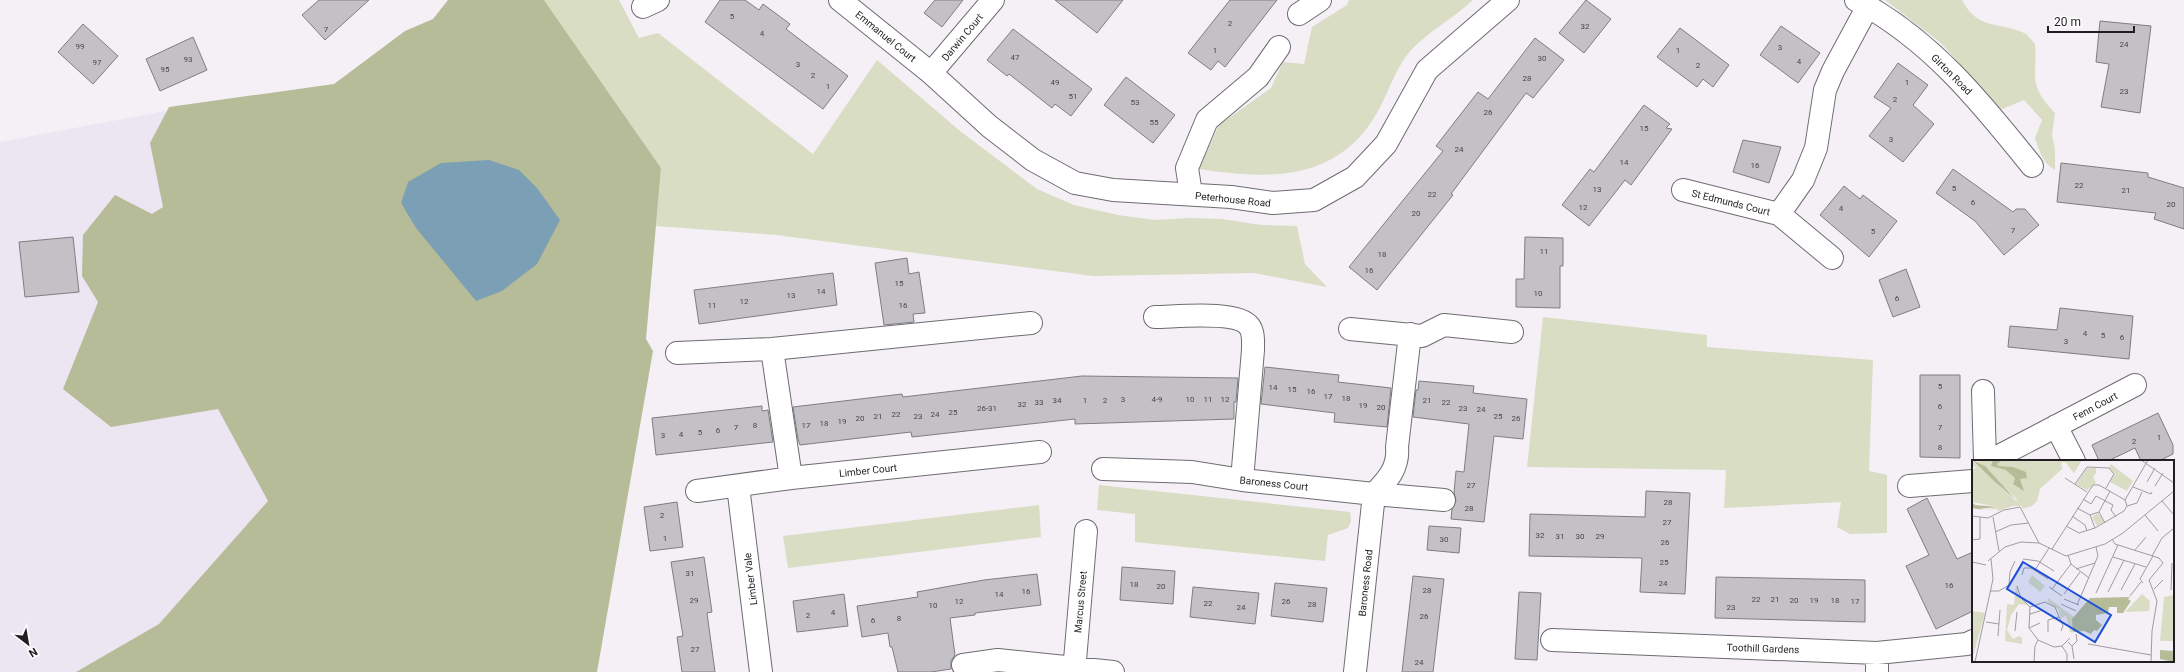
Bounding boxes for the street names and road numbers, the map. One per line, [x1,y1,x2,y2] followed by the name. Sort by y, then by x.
[853,9,918,64] street label: Emmanuel Court
[940,12,985,63] street label: Darwin Court
[1929,52,1974,97] street label: Girton Road
[1690,187,1771,218] street label: St Edmunds Court
[1195,190,1271,209] street label: Peterhouse Road
[2071,390,2119,423] street label: Fenn Court
[839,462,897,479] street label: Limber Court
[1239,474,1309,493] street label: Baroness Court
[1357,549,1374,617] street label: Baroness Road
[742,552,759,606] street label: Limber Vale
[1072,571,1089,634] street label: Marcus Street
[1727,642,1799,655] street label: Toothill Gardens

